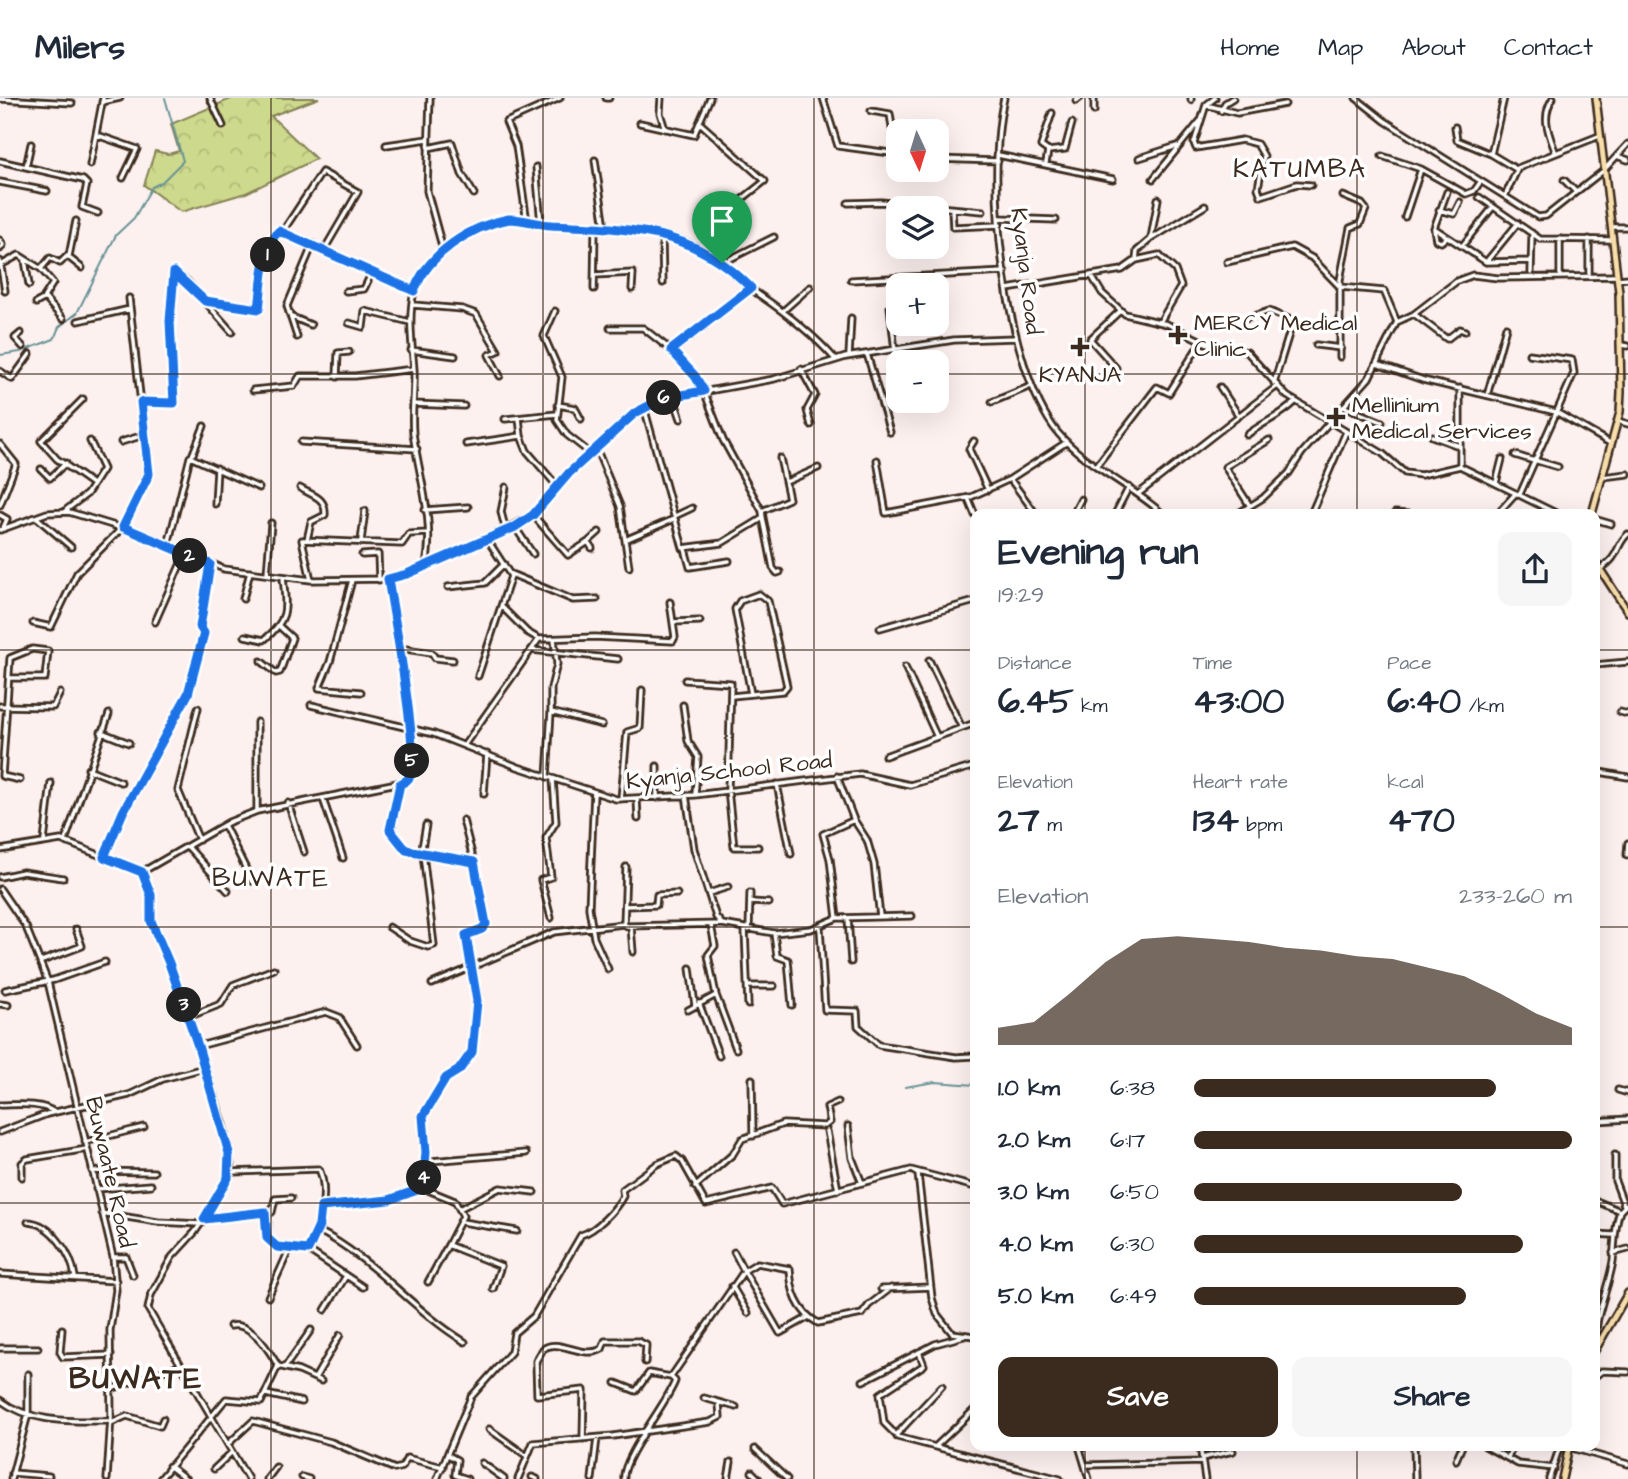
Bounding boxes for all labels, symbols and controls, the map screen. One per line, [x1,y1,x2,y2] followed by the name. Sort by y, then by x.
[35,25,125,71] text: Milers
[1220,31,1280,65] text: Home
[1318,31,1363,65] text: Map
[1401,31,1466,65] text: About
[1504,31,1593,65] text: Contact
[886,119,948,182] north arrow
[886,119,949,413] map controls
[1233,151,1367,187] district label: KATUMBA
[692,191,752,263] pin
[886,196,949,259] button: layers
[703,202,741,240] icon: arrive
[1001,206,1050,337] street label: Kyanja Road
[250,238,286,272] pin: 1
[266,241,269,268] text: 1
[886,273,949,336] button: +
[1194,307,1357,365] place label: MERCY Medical Clinic
[1168,325,1188,345] marker: MERCY Medical Clinic
[1070,337,1090,357] marker: KYANJA
[886,350,949,413] button: −
[1039,359,1121,391] place label: KYANJA
[646,380,682,416] pin: 6
[658,384,669,411] text: 6
[1352,389,1532,447] place label: Mellinium Medical Services
[1326,407,1346,427] marker: Mellinium Medical Services
[998,527,1199,579] text: Evening run
[1498,532,1572,606] button: share
[172,538,208,574] pin: 2
[184,542,195,569] text: 2
[998,579,1044,611] text: 19:29
[998,650,1072,677] text: Distance
[1193,650,1232,677] text: Time
[1387,650,1431,677] text: Pace
[998,677,1073,726] text: 6.45
[1193,677,1284,726] text: 43:00
[1387,677,1461,726] text: 6:40
[1073,693,1108,720] text: km
[1461,693,1504,720] text: /km
[394,744,430,778] pin: 5
[624,744,834,799] street label: Kyanja School Road
[405,747,418,774] text: 5
[998,769,1073,796] text: Elevation
[1193,769,1288,796] text: Heart rate
[1387,769,1424,796] text: kcal
[998,796,1040,845] text: 27
[1193,796,1239,845] text: 134
[1387,796,1455,845] text: 470
[1040,812,1062,839] text: m
[1239,812,1282,839] text: bpm
[212,860,330,896] district label: BUWATE
[998,880,1089,912] text: Elevation
[1459,880,1572,912] text: 233–260 m
[166,988,202,1023] pin: 3
[179,991,188,1018] text: 3
[998,1072,1060,1104] text: 1.0 km
[1110,1072,1155,1104] text: 6:38
[77,1094,143,1251] street label: Buwaate Road
[998,1124,1070,1156] text: 2.0 km
[1110,1124,1145,1156] text: 6:17
[406,1160,442,1196] pin: 4
[417,1164,430,1191] text: 4
[998,1176,1069,1208] text: 3.0 km
[1110,1176,1159,1208] text: 6:50
[998,1228,1073,1260] text: 4.0 km
[1110,1228,1154,1260] text: 6:30
[998,1280,1073,1312] text: 5.0 km
[1110,1280,1157,1312] text: 6:49
[998,1357,1278,1437] button: Save
[1292,1357,1572,1437] button: Share
[69,1358,203,1400] district label: BUWATE

